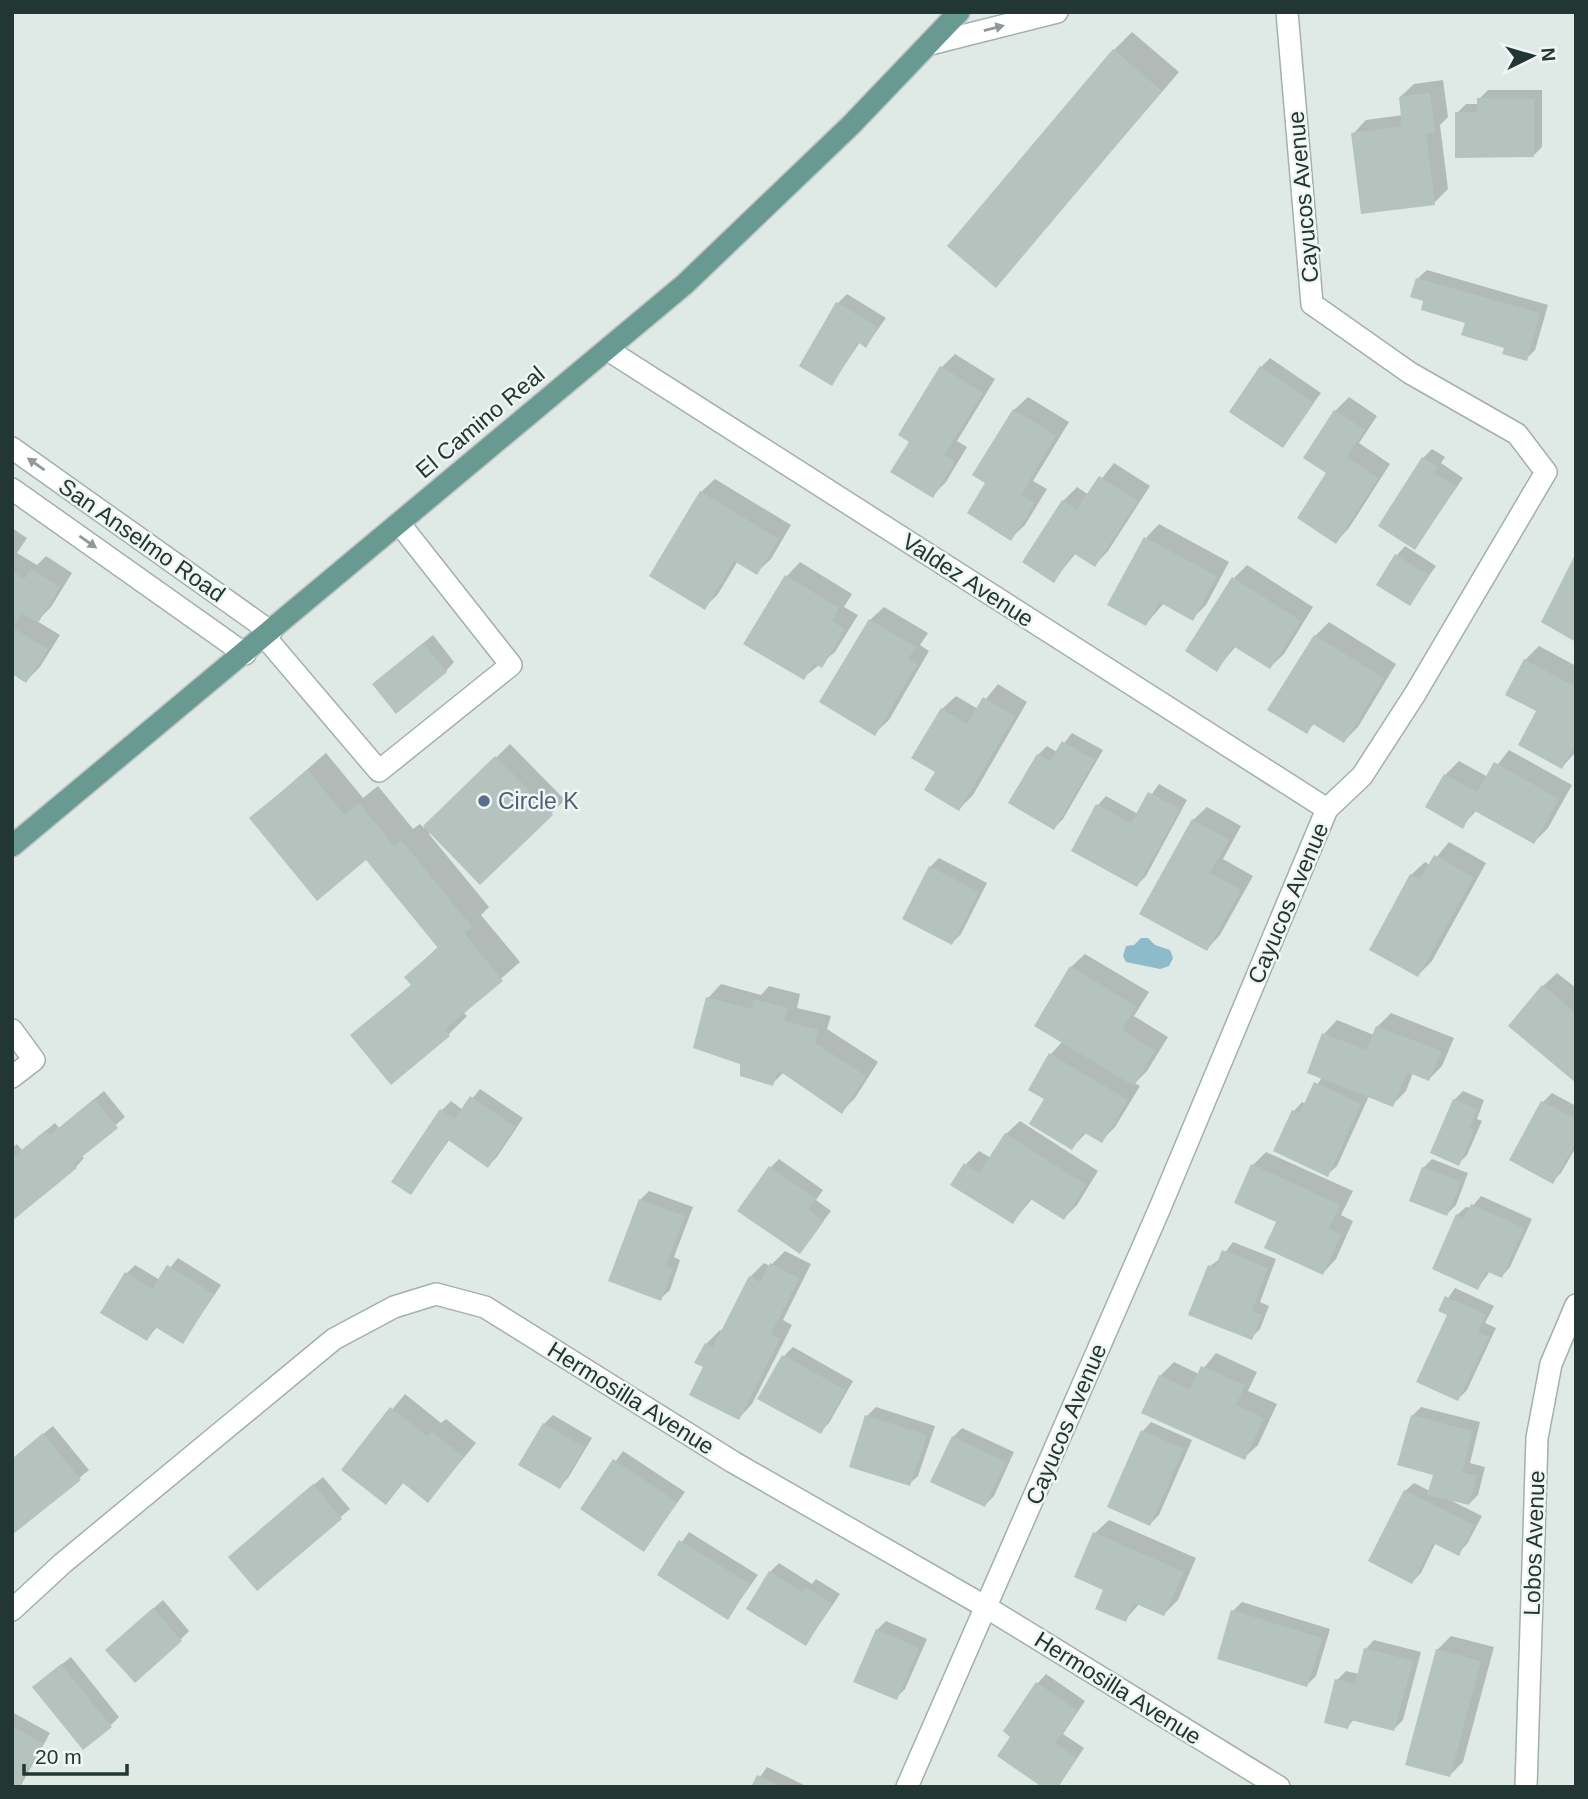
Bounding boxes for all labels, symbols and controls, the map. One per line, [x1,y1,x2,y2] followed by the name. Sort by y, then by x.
[1497,21,1567,91] north arrow
[983,22,1005,33] one-way arrow
[1537,47,1559,62] text: N
[1283,110,1323,284] street label: Cayucos Avenue
[410,361,550,483] street label: El Camino Real
[27,457,45,471] one-way arrow
[54,473,230,607] street label: San Anselmo Road
[897,528,1039,632] street label: Valdez Avenue
[79,535,97,549] one-way arrow
[498,788,579,814] place label: Circle K
[476,793,492,809] marker: Circle K
[1242,819,1334,987] street label: Cayucos Avenue
[543,1336,719,1460] street label: Hermosilla Avenue
[1020,1340,1112,1508] street label: Cayucos Avenue
[1518,1470,1550,1616] street label: Lobos Avenue
[1030,1626,1206,1750] street label: Hermosilla Avenue
[24,1732,128,1776] scale bar
[35,1745,82,1768] text: 20 m

